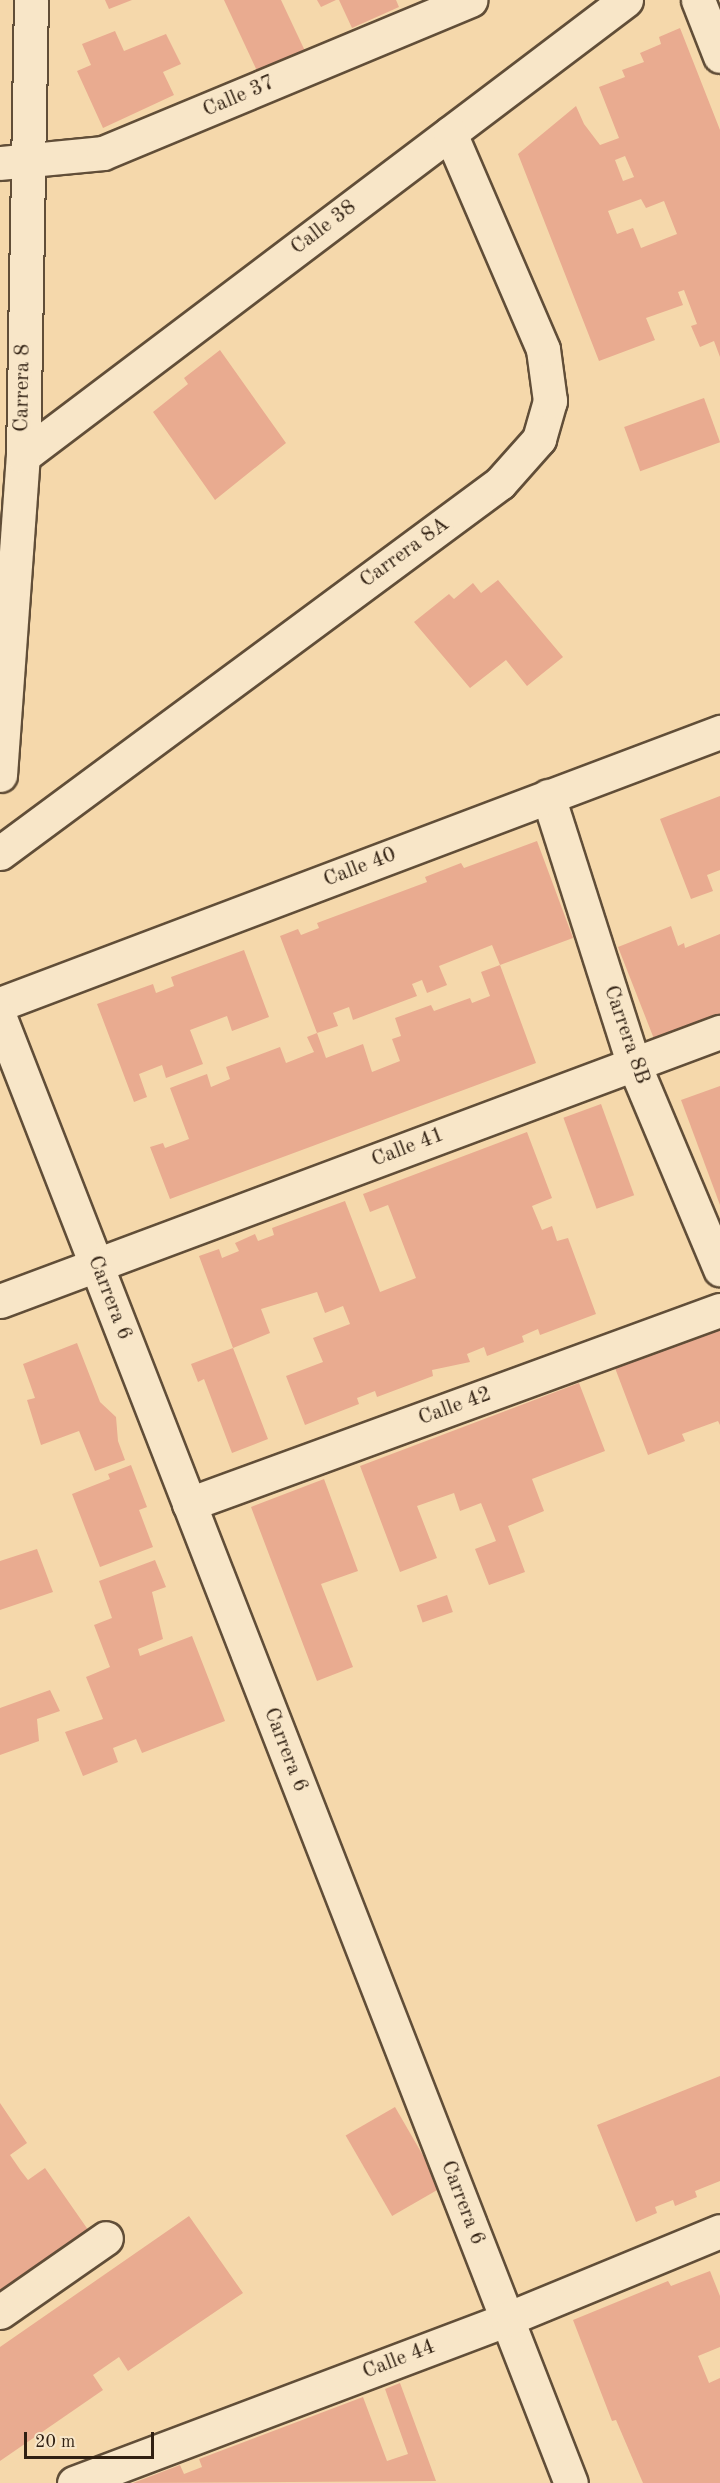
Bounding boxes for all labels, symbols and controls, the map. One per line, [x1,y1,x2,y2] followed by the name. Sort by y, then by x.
[199,71,279,123] street label: Calle 37
[286,195,362,261] street label: Calle 38
[10,344,36,432] street label: Carrera 8
[355,512,455,594] street label: Carrera 8A
[320,843,400,893] street label: Calle 40
[597,982,655,1088] street label: Carrera 8B
[368,1123,448,1173] street label: Calle 41
[81,1252,137,1344] street label: Carrera 6
[415,1382,495,1432] street label: Calle 42
[257,1704,313,1796] street label: Carrera 6
[434,2157,490,2249] street label: Carrera 6
[359,2335,439,2385] street label: Calle 44
[27,2420,158,2458] scale bar
[35,2433,75,2451] text: 20 m

